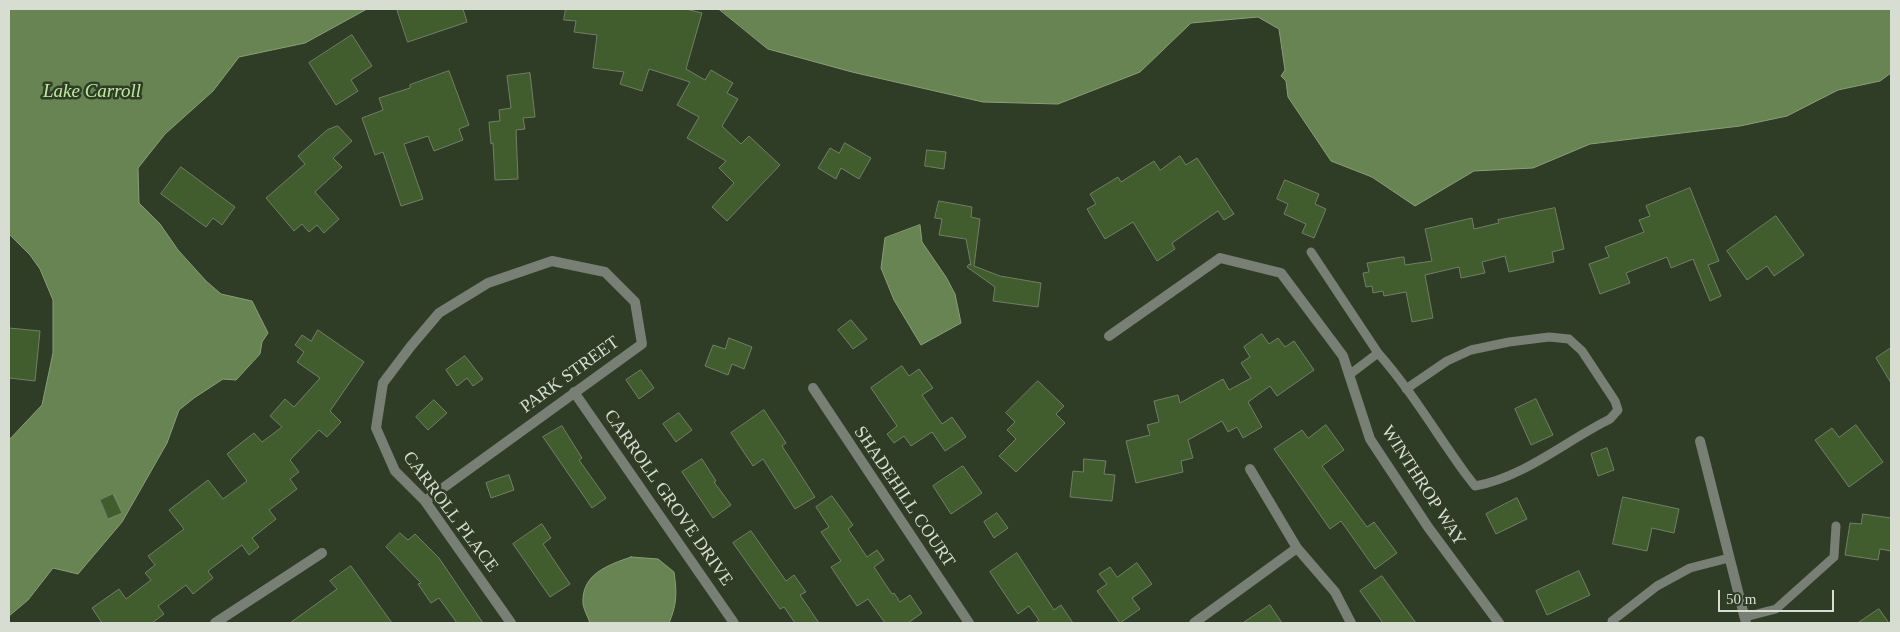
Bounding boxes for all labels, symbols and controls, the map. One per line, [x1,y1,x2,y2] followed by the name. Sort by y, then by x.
[43,81,141,103] water label: Lake Carroll
[516,332,624,418] street label: PARK STREET
[599,406,737,590] street label: CARROLL GROVE DRIVE
[849,422,959,572] street label: SHADEHILL COURT
[1376,422,1470,550] street label: WINTHROP WAY
[398,447,502,577] street label: CARROLL PLACE
[1720,580,1836,612] scale bar
[1726,591,1756,607] text: 50 m

